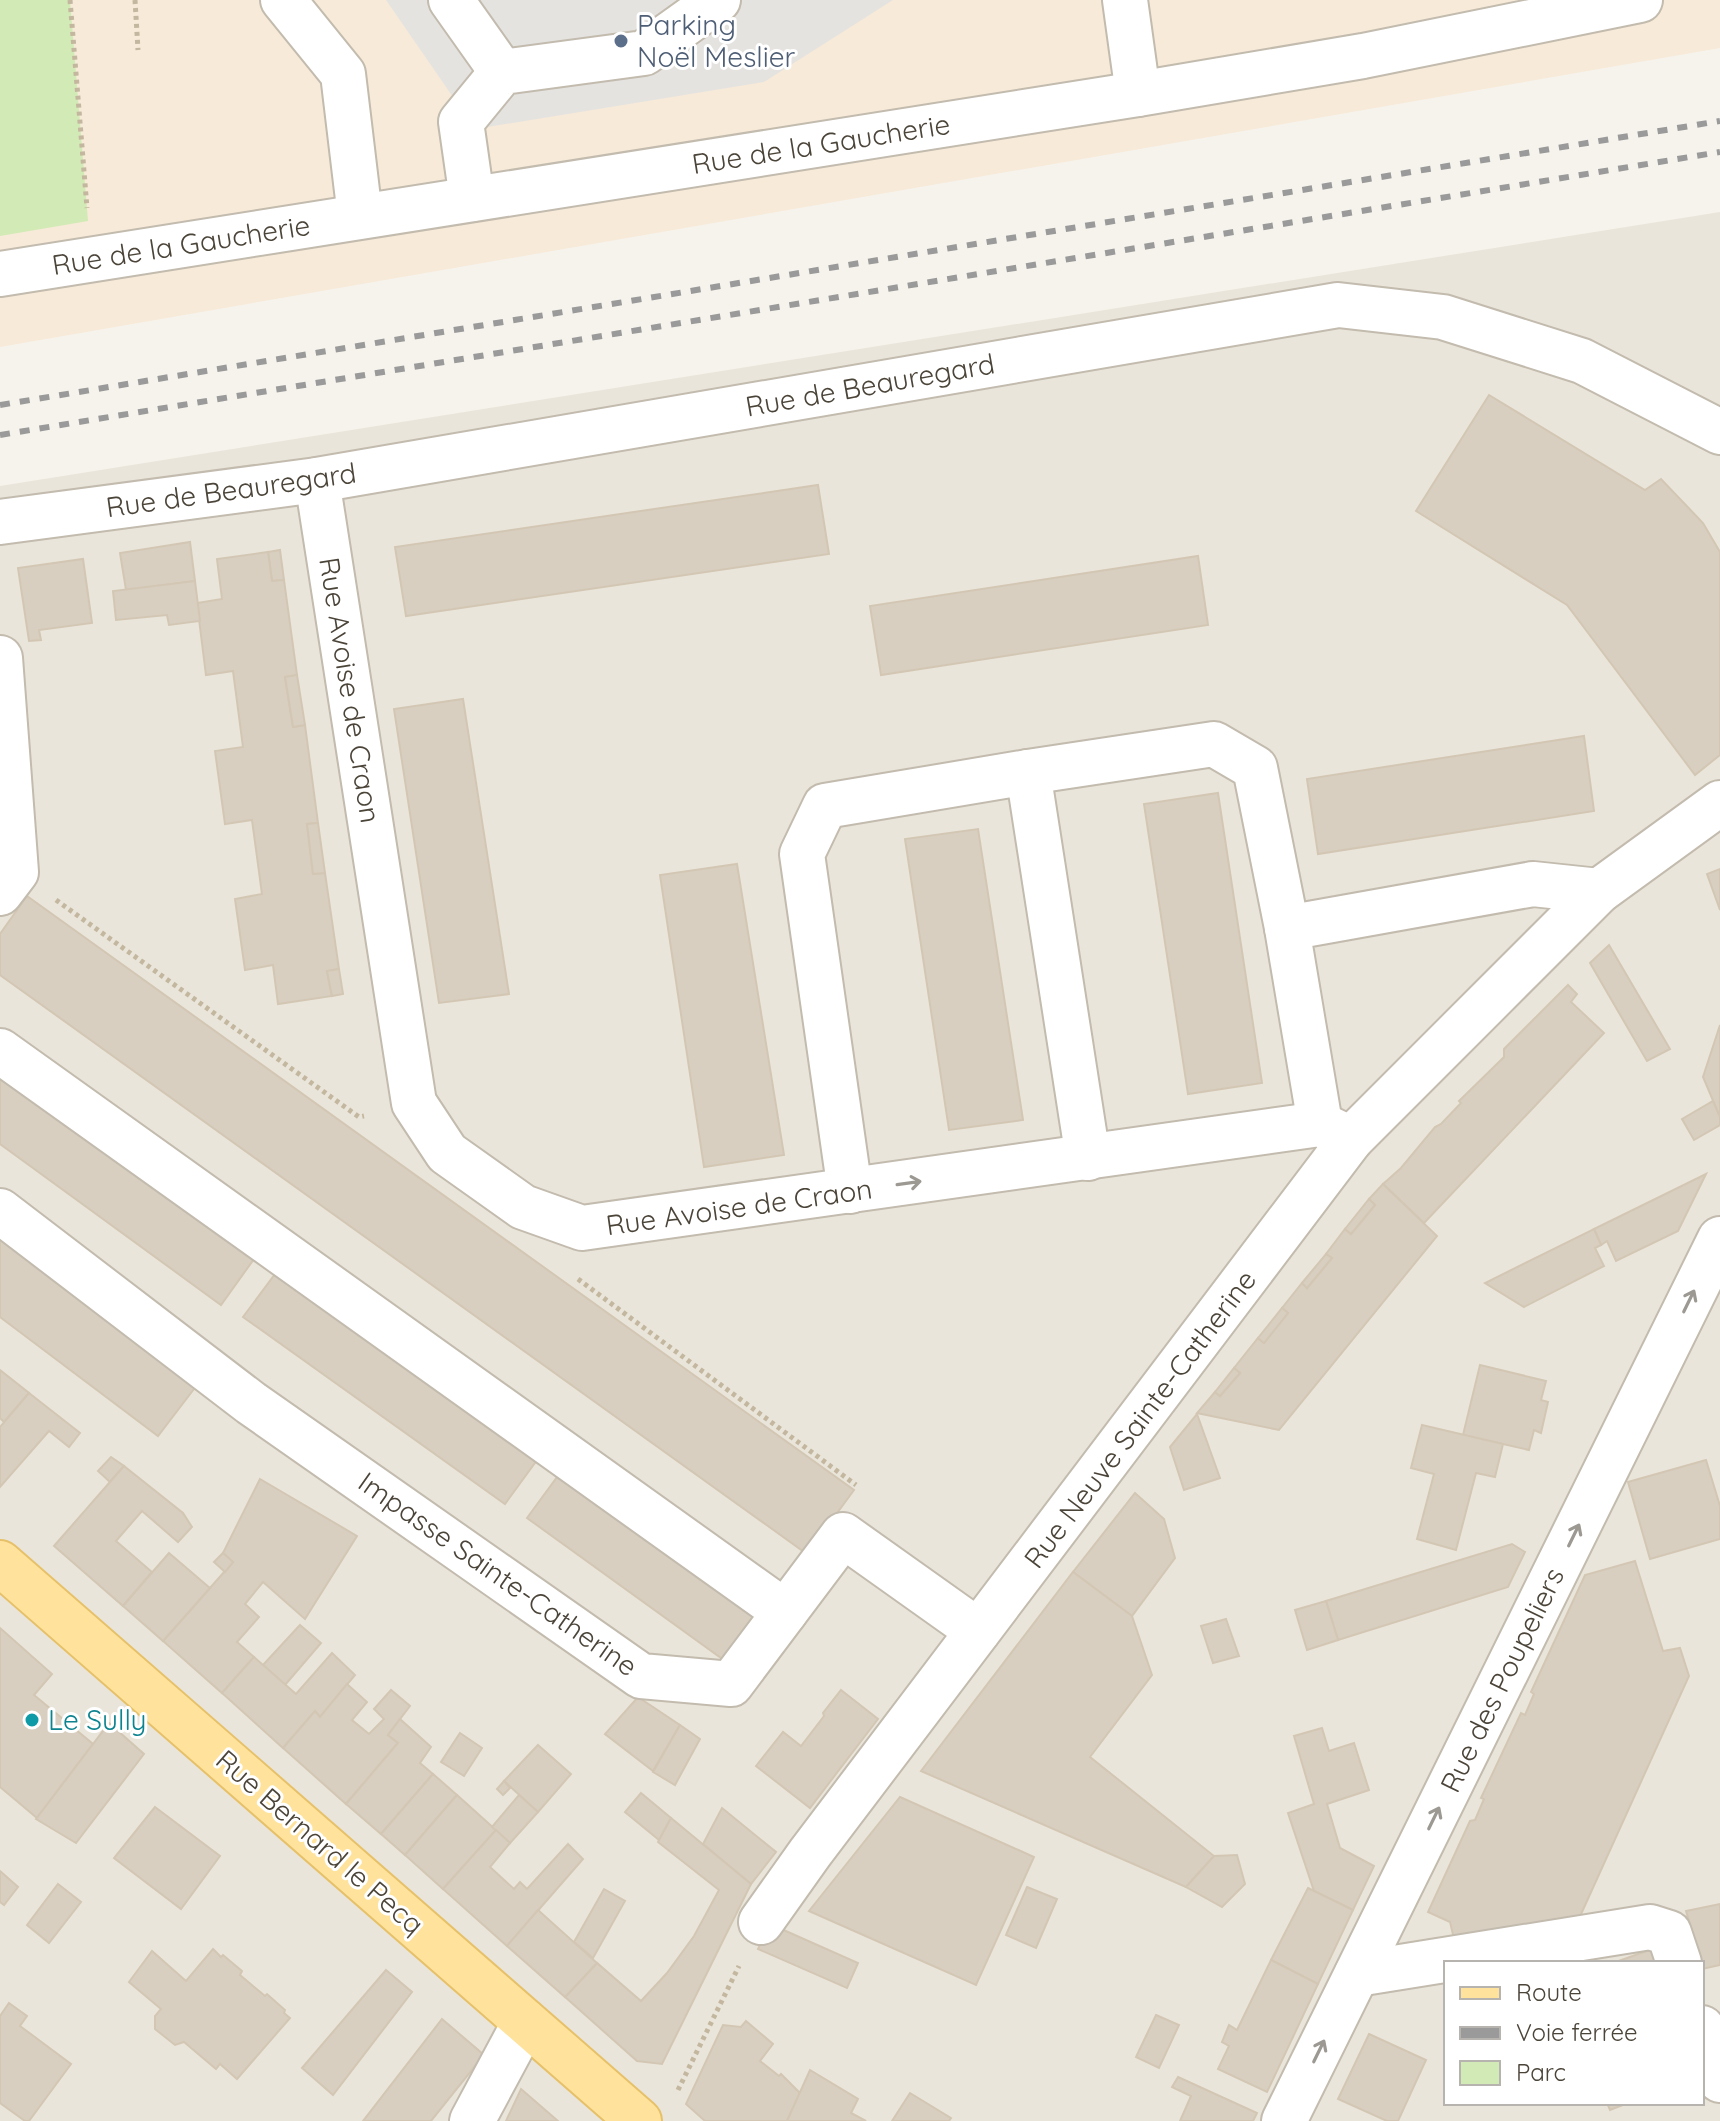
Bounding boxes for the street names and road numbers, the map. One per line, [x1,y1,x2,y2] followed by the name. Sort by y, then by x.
[689,106,952,181] street label: Rue de la Gaucherie
[49,207,312,282] street label: Rue de la Gaucherie
[743,345,997,424] street label: Rue de Beauregard
[104,455,358,524] street label: Rue de Beauregard
[312,555,389,825] street label: Rue Avoise de Craon
[603,1170,874,1243] street label: Rue Avoise de Craon
[1016,1263,1263,1575] street label: Rue Neuve Sainte-Catherine
[352,1464,644,1683] street label: Impasse Sainte-Catherine
[1432,1562,1571,1798] street label: Rue des Poupeliers
[209,1742,431,1941] street label: Rue Bernard le Pecq

